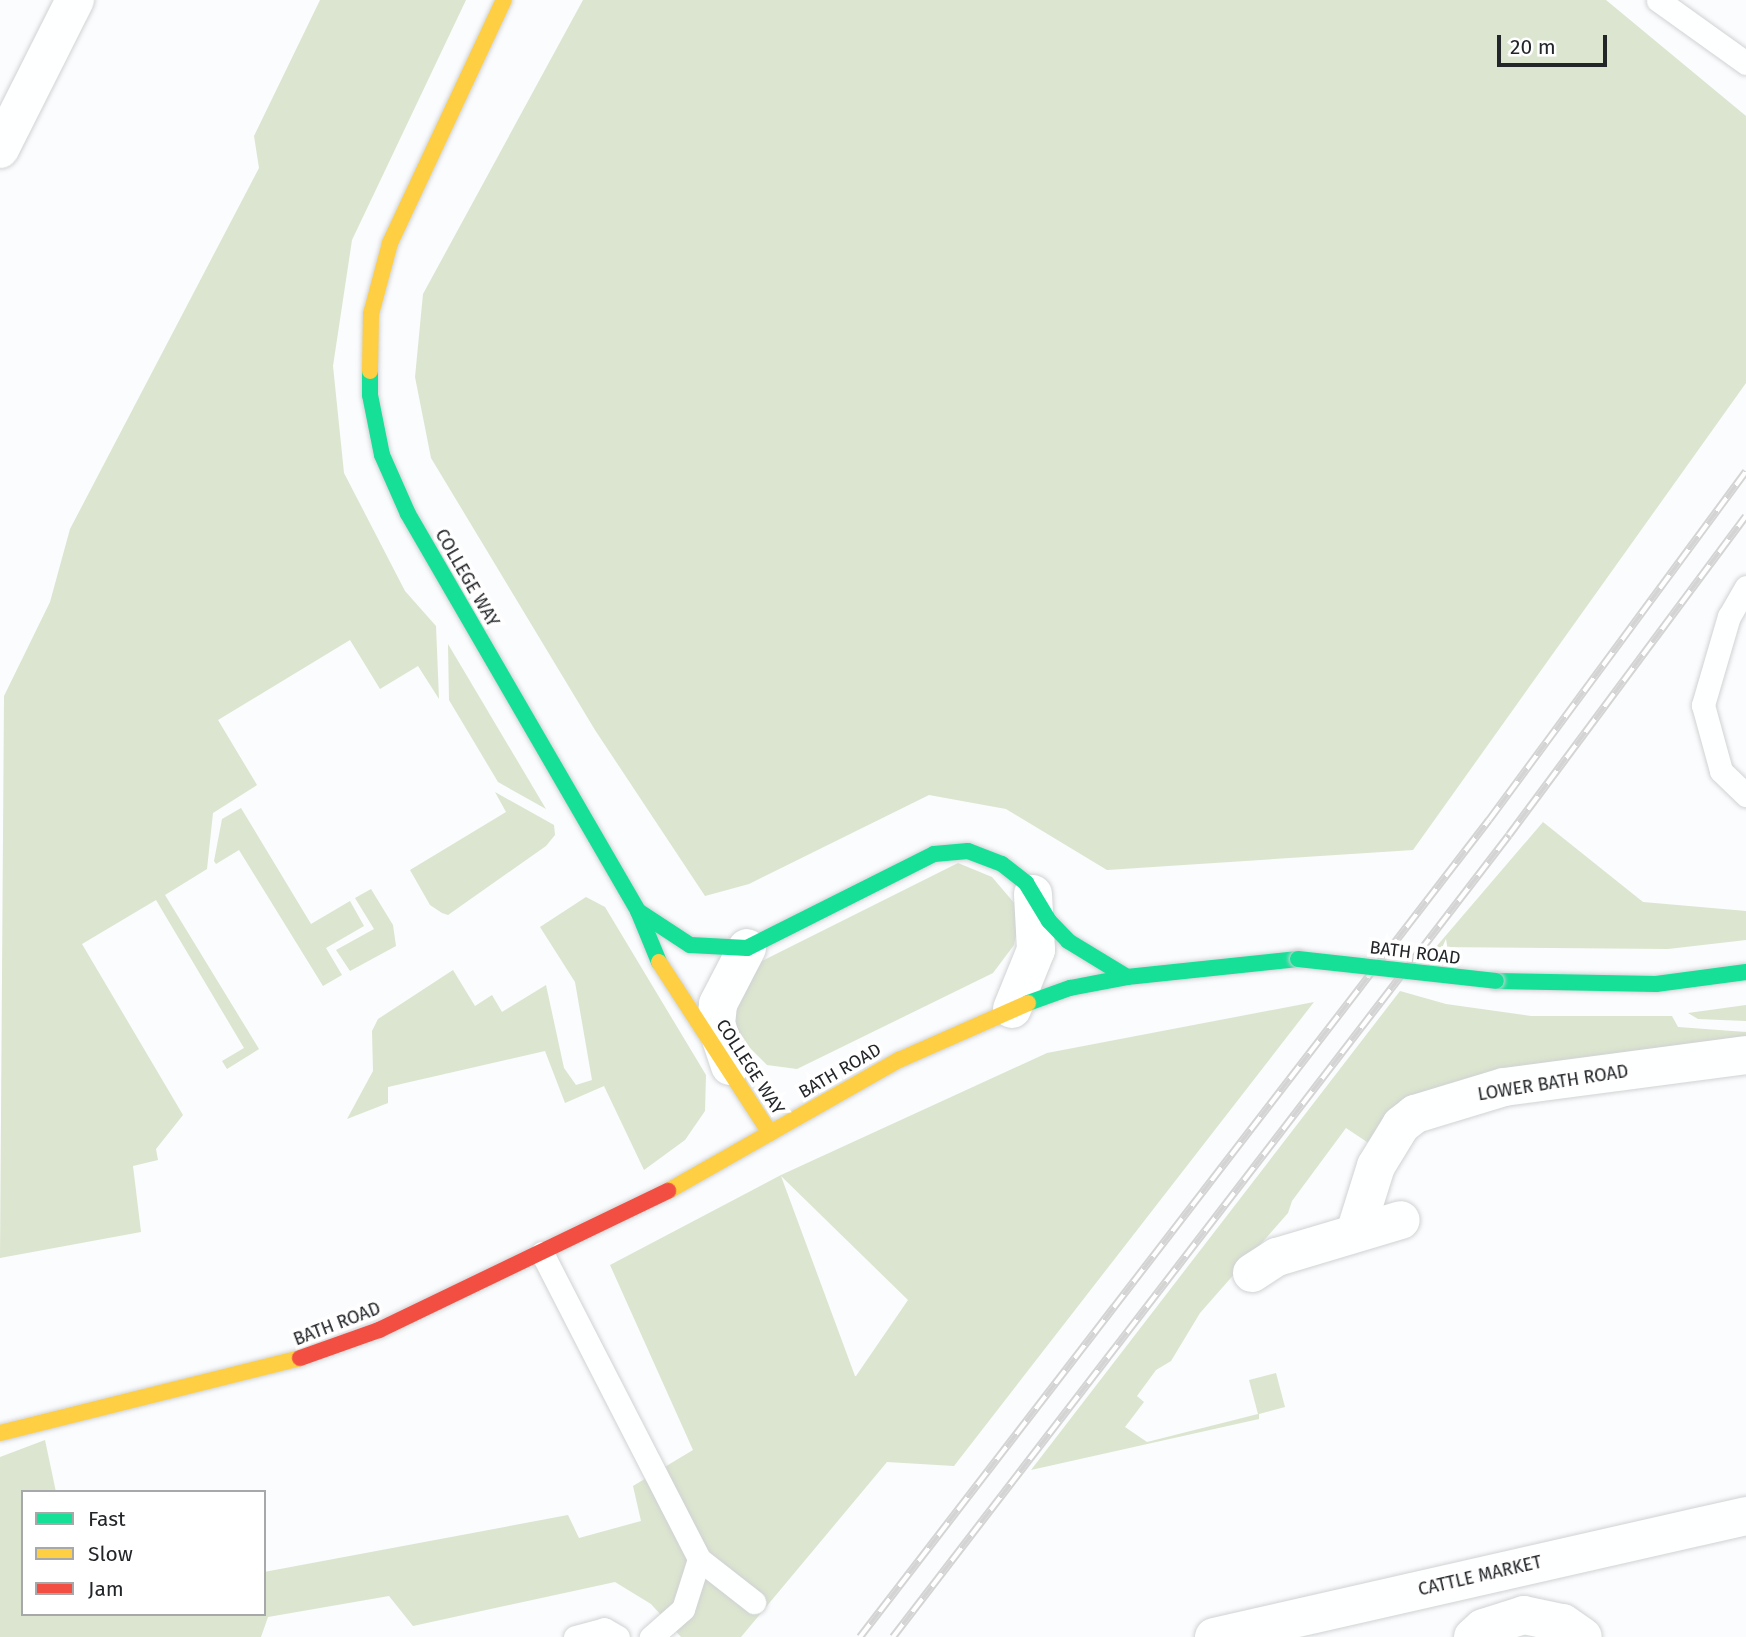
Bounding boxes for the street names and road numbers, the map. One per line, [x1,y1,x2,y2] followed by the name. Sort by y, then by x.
[430,525,504,631] street label: COLLEGE WAY
[1368,937,1462,969] street label: BATH ROAD
[711,1015,789,1119] street label: COLLEGE WAY
[795,1039,885,1103] street label: BATH ROAD
[1476,1060,1630,1106] street label: LOWER BATH ROAD
[290,1298,384,1350] street label: BATH ROAD
[1416,1551,1544,1601] street label: CATTLE MARKET

